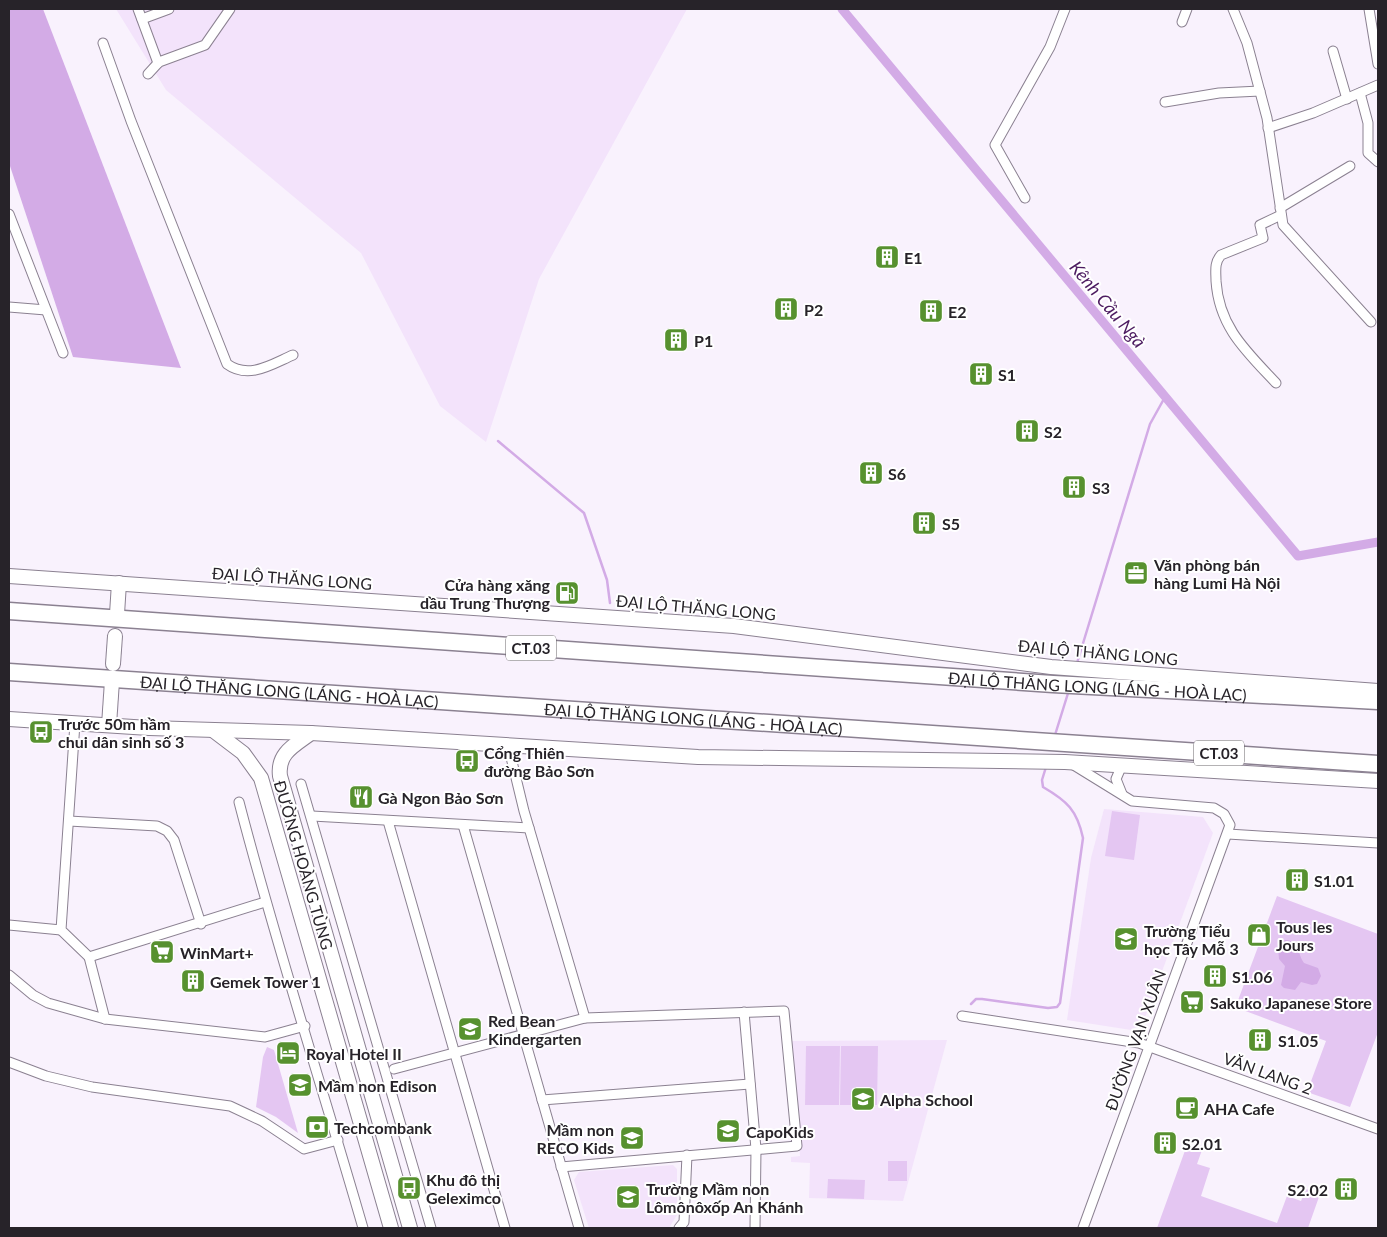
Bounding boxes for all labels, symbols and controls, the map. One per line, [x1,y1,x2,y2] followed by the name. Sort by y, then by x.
[874,244,900,270] building icon: E1
[904,248,922,267] place label: E1
[1065,256,1151,352] water label: Kênh Cầu Ngà
[773,296,799,322] building icon: P2
[918,298,944,324] building icon: E2
[804,300,823,319] place label: P2
[948,302,966,321] place label: E2
[663,327,689,353] building icon: P1
[694,331,713,350] place label: P1
[968,361,994,387] building icon: S1
[998,365,1016,384] place label: S1
[1014,418,1040,444] building icon: S2
[1044,422,1062,441] place label: S2
[858,460,884,486] building icon: S6
[888,464,906,483] place label: S6
[1061,474,1087,500] building icon: S3
[1092,478,1110,497] place label: S3
[911,510,937,536] building icon: S5
[942,514,960,533] place label: S5
[1153,555,1280,592] place label: Văn phòng bán hàng Lumi Hà Nội
[1123,560,1149,586] office icon: Văn phòng bán hàng Lumi Hà Nội
[211,563,373,593] street label: ĐẠI LỘ THĂNG LONG
[420,575,551,612] place label: Cửa hàng xăng dầu Trung Thượng
[554,580,580,606] fuel station icon: Cửa hàng xăng dầu Trung Thượng
[615,591,777,623] street label: ĐẠI LỘ THĂNG LONG
[506,636,556,660] road number: CT.03
[1017,636,1179,668] street label: ĐẠI LỘ THĂNG LONG
[948,667,1247,704] street label: ĐẠI LỘ THĂNG LONG (LÁNG - HOÀ LẠC)
[140,671,439,710] street label: ĐẠI LỘ THĂNG LONG (LÁNG - HOÀ LẠC)
[544,698,843,737] street label: ĐẠI LỘ THĂNG LONG (LÁNG - HOÀ LẠC)
[58,714,184,751] place label: Trước 50m hầm chui dân sinh số 3
[28,719,54,745] bus stop icon: Trước 50m hầm chui dân sinh số 3
[1194,740,1244,766] road number: CT.03
[484,743,594,780] place label: Cổng Thiên đường Bảo Sơn
[454,748,480,774] bus stop icon: Cổng Thiên đường Bảo Sơn
[271,778,337,952] street label: ĐƯỜNG HOÀNG TÙNG
[348,784,374,810] restaurant icon: Gà Ngon Bảo Sơn
[378,788,503,807] place label: Gà Ngon Bảo Sơn
[1284,867,1310,893] building icon: S1.01
[1314,871,1354,890] place label: S1.01
[1276,917,1332,954] place label: Tous les Jours
[1144,921,1239,958] place label: Trường Tiểu học Tây Mỗ 3
[1246,922,1272,948] shop icon: Tous les Jours
[1113,926,1139,952] school or university icon: Trường Tiểu học Tây Mỗ 3
[149,939,175,965] supermarket icon: WinMart+
[180,943,254,962] place label: WinMart+
[1202,963,1228,989] building icon: S1.06
[1101,967,1169,1113] street label: ĐƯỜNG VẠN XUÂN
[1232,967,1272,986] place label: S1.06
[180,968,206,994] building icon: Gemek Tower 1
[210,972,321,991] place label: Gemek Tower 1
[1179,989,1205,1015] supermarket icon: Sakuko Japanese Store
[1210,993,1372,1012] place label: Sakuko Japanese Store
[488,1011,582,1048] place label: Red Bean Kindergarten
[457,1016,483,1042] school or university icon: Red Bean Kindergarten
[1247,1027,1273,1053] building icon: S1.05
[1278,1031,1318,1050] place label: S1.05
[275,1040,301,1066] hotel icon: Royal Hotel II
[306,1044,402,1063] place label: Royal Hotel II
[1221,1048,1315,1098] street label: VĂN LANG 2
[287,1072,313,1098] school or university icon: Mầm non Edison
[318,1076,437,1095] place label: Mầm non Edison
[850,1086,876,1112] school or university icon: Alpha School
[879,1090,973,1109] place label: Alpha School
[1174,1095,1200,1121] cafe icon: AHA Cafe
[1203,1099,1275,1118] place label: AHA Cafe
[304,1114,330,1140] bank icon: Techcombank
[334,1118,432,1137] place label: Techcombank
[715,1118,741,1144] school or university icon: CapoKids
[536,1120,614,1157] place label: Mầm non RECO Kids
[746,1122,814,1141] place label: CapoKids
[619,1125,645,1151] school or university icon: Mầm non RECO Kids
[1152,1130,1178,1156] building icon: S2.01
[1182,1134,1222,1153] place label: S2.01
[426,1170,501,1207] place label: Khu đô thị Geleximco
[396,1175,422,1201] bus stop icon: Khu đô thị Geleximco
[1333,1176,1359,1202] building icon: S2.02
[646,1179,803,1216] place label: Trường Mầm non Lômônôxốp An Khánh
[1288,1180,1328,1199] place label: S2.02
[615,1184,641,1210] school or university icon: Trường Mầm non Lômônôxốp An Khánh

